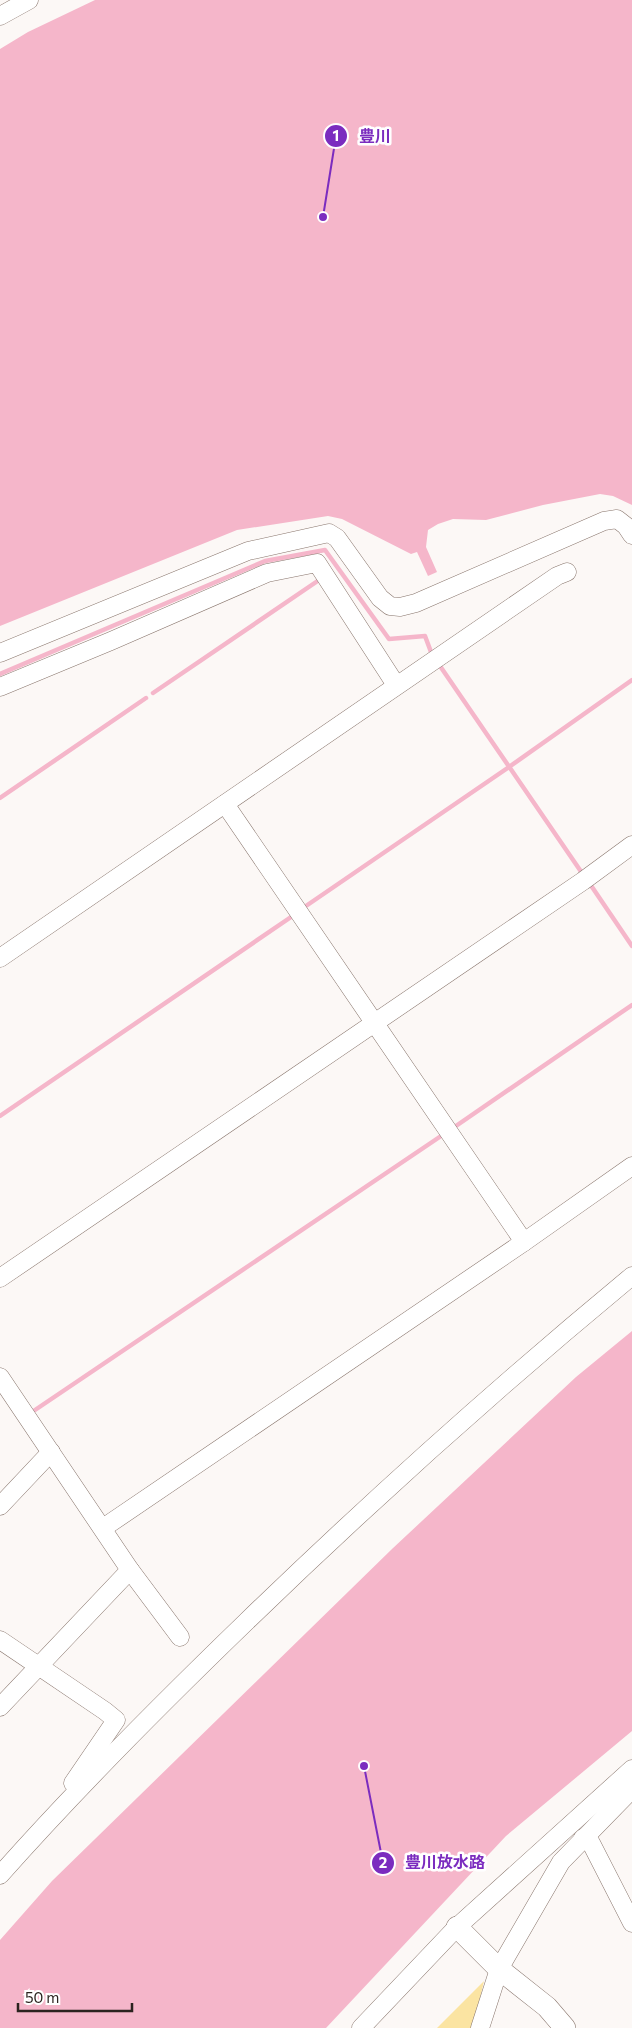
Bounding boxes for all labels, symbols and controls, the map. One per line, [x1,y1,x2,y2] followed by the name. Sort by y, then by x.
[324,121,401,152] callout: 豊川
[333,126,339,144] text: 1
[359,126,391,145] text: 豊川
[370,1847,495,1878] callout: 豊川放水路
[405,1852,485,1871] text: 豊川放水路
[379,1853,387,1871] text: 2
[18,1980,131,2012] scale bar
[25,1988,59,2006] text: 50 m

